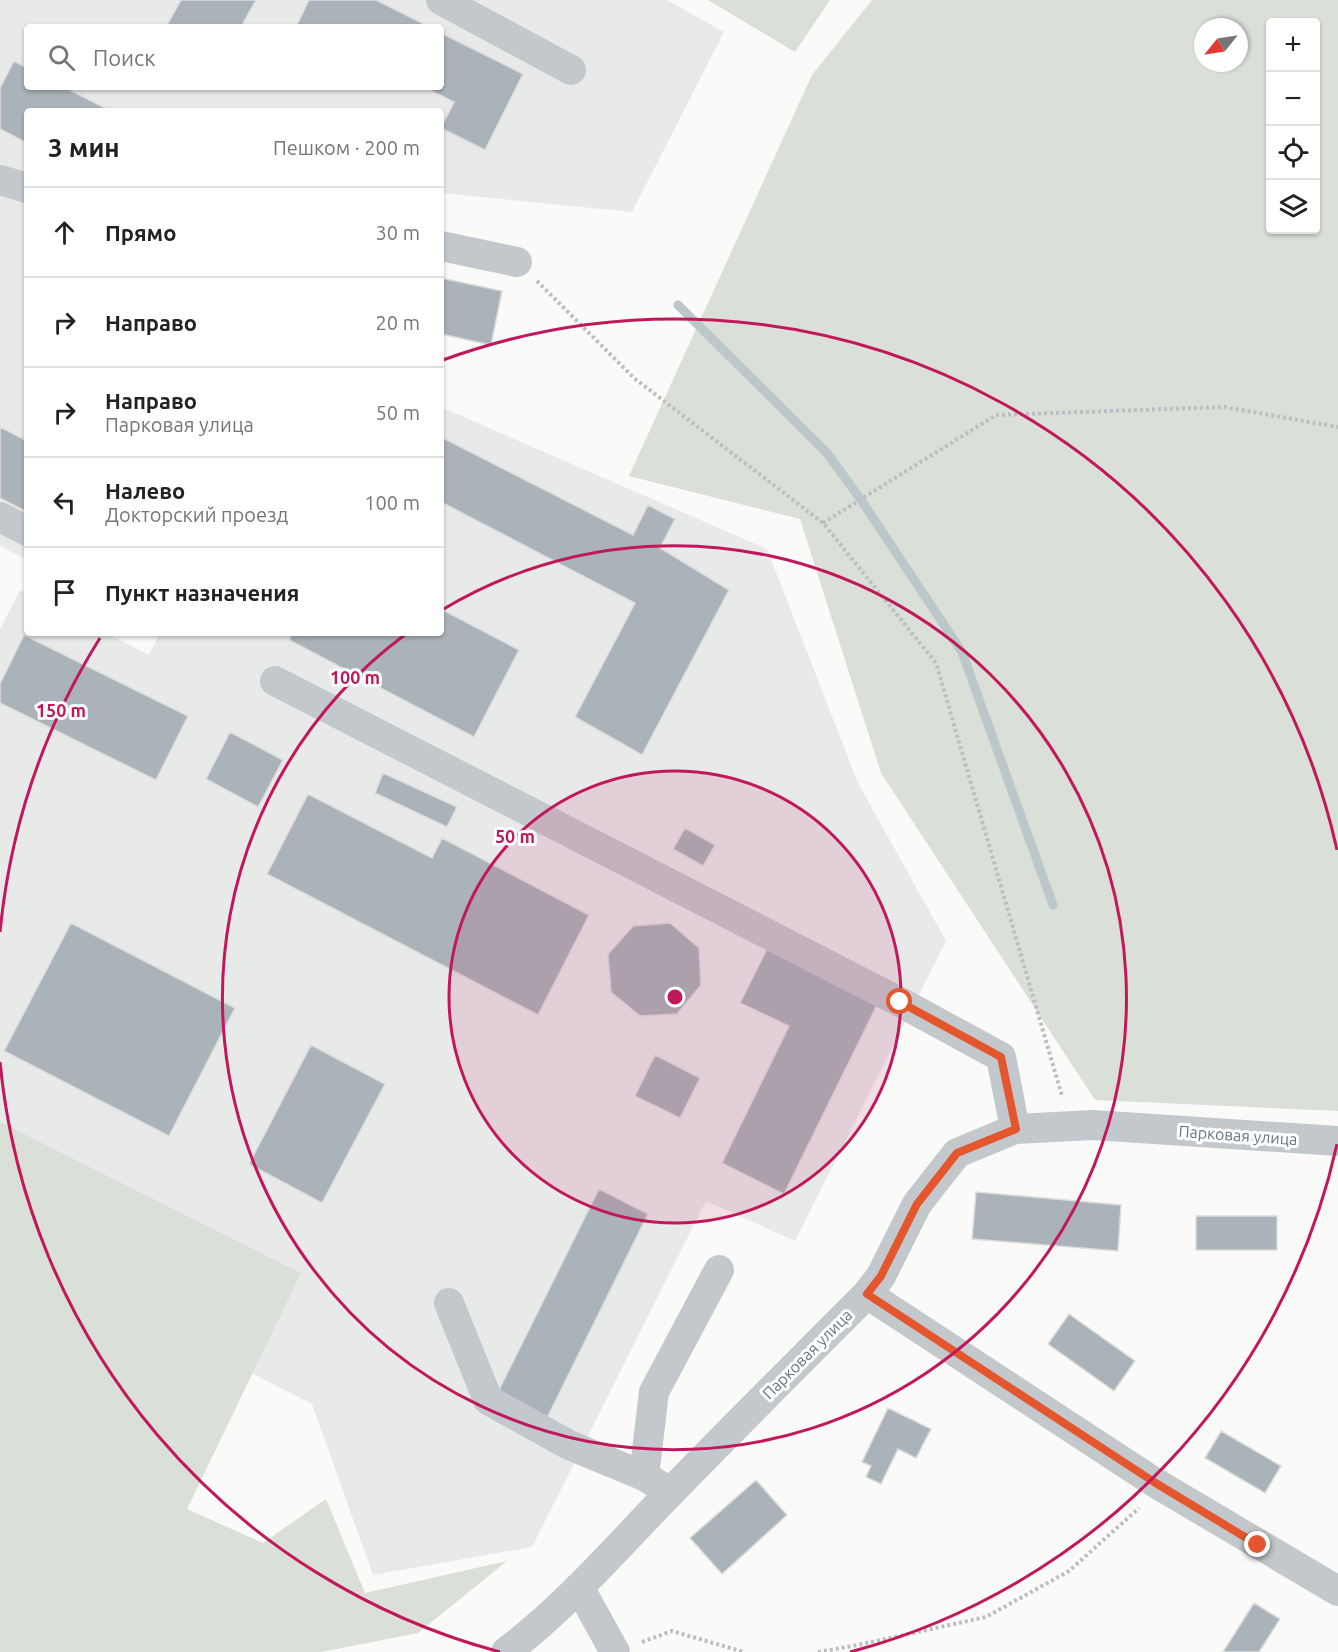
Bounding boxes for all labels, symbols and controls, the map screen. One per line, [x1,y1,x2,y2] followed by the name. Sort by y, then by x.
[1194,18,1248,72] north arrow
[1266,18,1320,234] map controls
[1266,18,1320,72] button: +
[24,24,444,90] search box
[45,41,78,74] icon: search
[93,45,156,70] text: Поиск
[1266,72,1320,126] button: −
[1266,126,1320,180] button: locate
[48,133,120,162] text: 3 мин
[273,136,420,159] text: Пешком · 200 m
[1266,180,1320,234] button: layers
[48,216,81,249] icon: ahead
[105,220,176,245] text: Прямо
[376,221,420,244] text: 30 m
[48,306,81,339] icon: right
[105,310,197,335] text: Направо
[376,311,420,334] text: 20 m
[105,388,197,413] text: Направо
[48,396,81,429] icon: right
[376,401,420,424] text: 50 m
[105,413,254,436] text: Парковая улица
[105,478,185,503] text: Налево
[48,486,81,519] icon: left
[364,491,420,514] text: 100 m
[105,503,288,526] text: Докторский проезд
[48,576,81,609] icon: arrive
[105,580,299,605] text: Пункт назначения
[330,667,380,687] text: 100 m
[36,700,86,720] text: 150 m
[495,826,535,846] text: 50 m
[665,987,685,1007] centre of rings
[886,988,912,1014] route start
[1178,1122,1298,1148] street label: Парковая улица
[759,1306,855,1402] street label: Парковая улица
[1244,1531,1270,1557] route end

